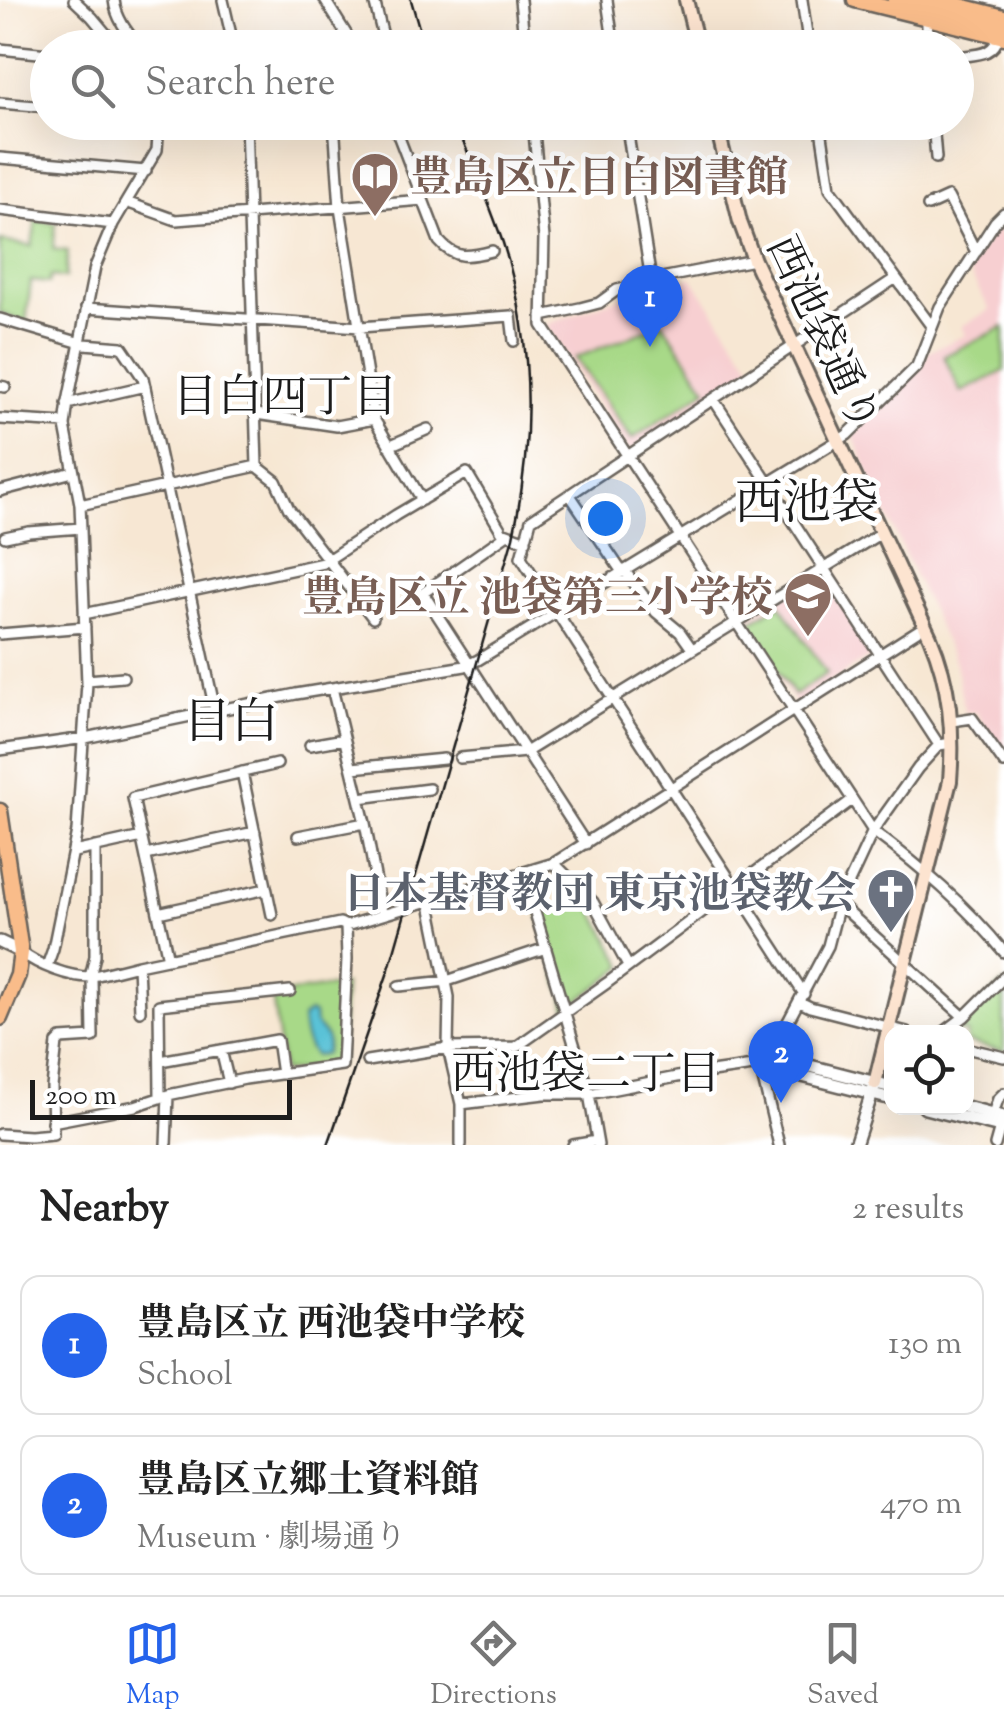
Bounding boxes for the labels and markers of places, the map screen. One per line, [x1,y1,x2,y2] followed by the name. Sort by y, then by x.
[349,150,401,218] library icon: 豊島区立目白図書館
[410,151,788,211] place label: 豊島区立目白図書館
[618,264,682,347] pin: 1
[782,570,834,638] school or university icon: 豊島区立 池袋第三小学校
[302,571,773,631] place label: 豊島区立 池袋第三小学校
[865,866,917,934] church icon: 日本基督教団 東京池袋教会
[343,867,856,927] place label: 日本基督教団 東京池袋教会
[748,1020,814,1103] pin: 2

